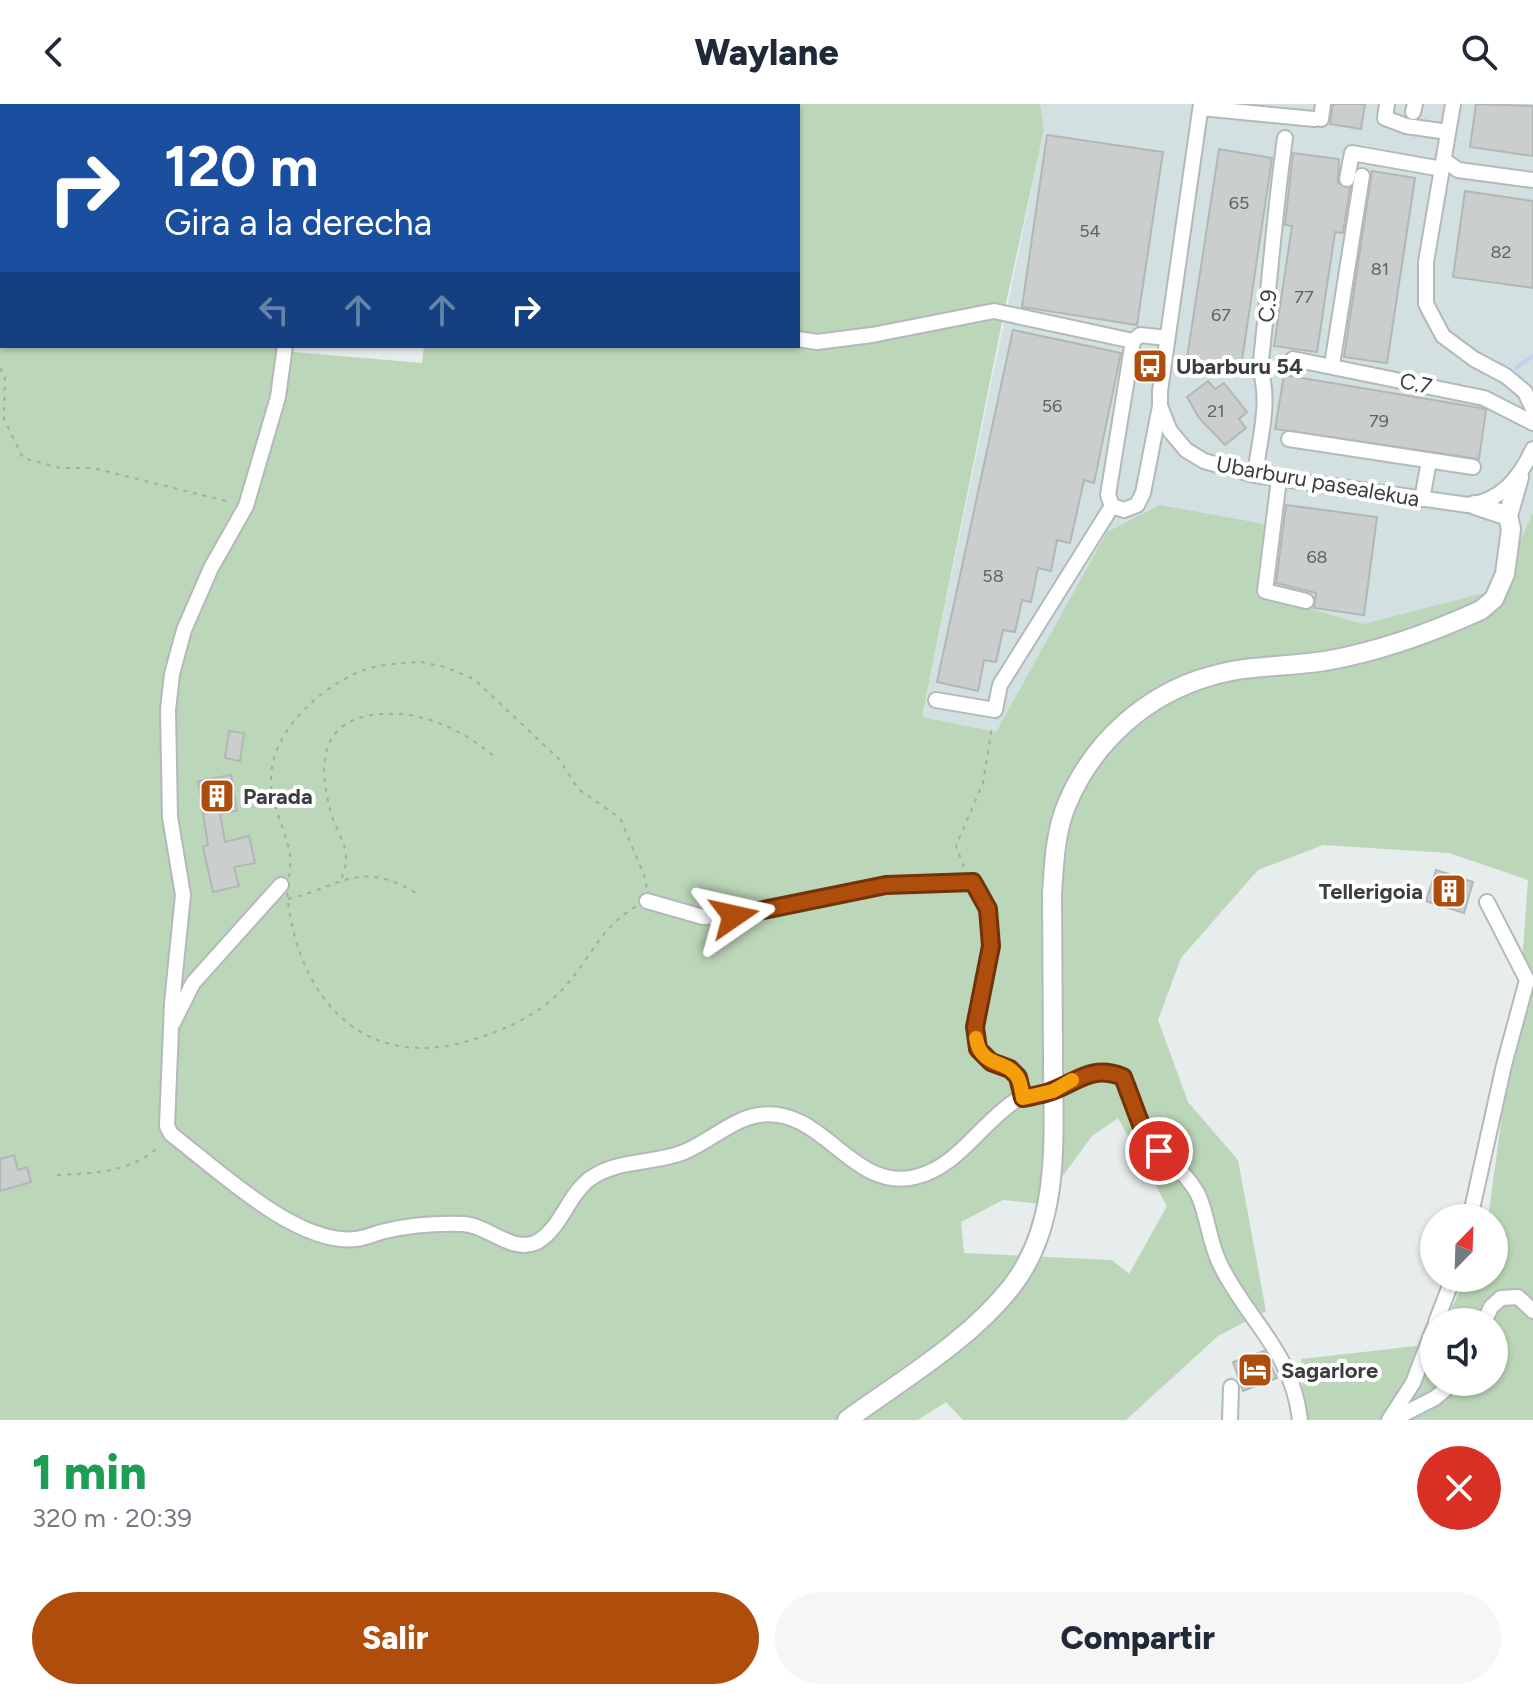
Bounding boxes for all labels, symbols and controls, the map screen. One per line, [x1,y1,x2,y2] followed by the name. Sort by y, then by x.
[32,30,76,74] icon: back
[1457,30,1501,74] icon: search
[694,31,839,74] text: Waylane
[164,133,319,200] text: 120 m
[32,136,136,240] icon: right
[1229,192,1249,214] house number: 65
[164,201,432,244] text: Gira a la derecha
[1079,220,1101,242] house number: 54
[1490,241,1512,263] house number: 82
[1371,258,1389,280] house number: 81
[1294,286,1314,308] house number: 77
[252,288,296,332] icon: left
[336,288,380,332] icon: ahead
[420,288,464,332] icon: ahead
[504,288,548,332] icon: right
[1252,288,1283,324] street label: C.9
[1211,304,1231,326] house number: 67
[1131,347,1169,385] bus stop icon: Ubarburu 54
[1176,353,1303,380] place label: Ubarburu 54
[1397,367,1435,400] street label: C.7
[1042,395,1062,417] house number: 56
[1207,400,1225,422] house number: 21
[1369,410,1389,432] house number: 79
[1214,450,1422,513] street label: Ubarburu pasealekua
[1306,546,1328,568] house number: 68
[982,565,1004,587] house number: 58
[198,777,236,815] building icon: Parada
[243,783,313,810] place label: Parada
[1430,872,1468,910] building icon: Tellerigoia
[692,874,776,958] position arrow
[1319,878,1423,905] place label: Tellerigoia
[1125,1117,1193,1185] pin
[1137,1129,1181,1173] icon: arrive
[1420,1204,1508,1292] north arrow
[1420,1204,1508,1396] map controls
[1420,1308,1508,1396] button: sound
[1236,1351,1274,1389] hotel icon: Sagarlore
[1281,1357,1378,1384] place label: Sagarlore
[32,1443,147,1501] text: 1 min
[1417,1446,1501,1530] button: close
[32,1502,192,1534] text: 320 m · 20:39
[32,1592,759,1684] button: Salir
[775,1592,1501,1684] button: Compartir

